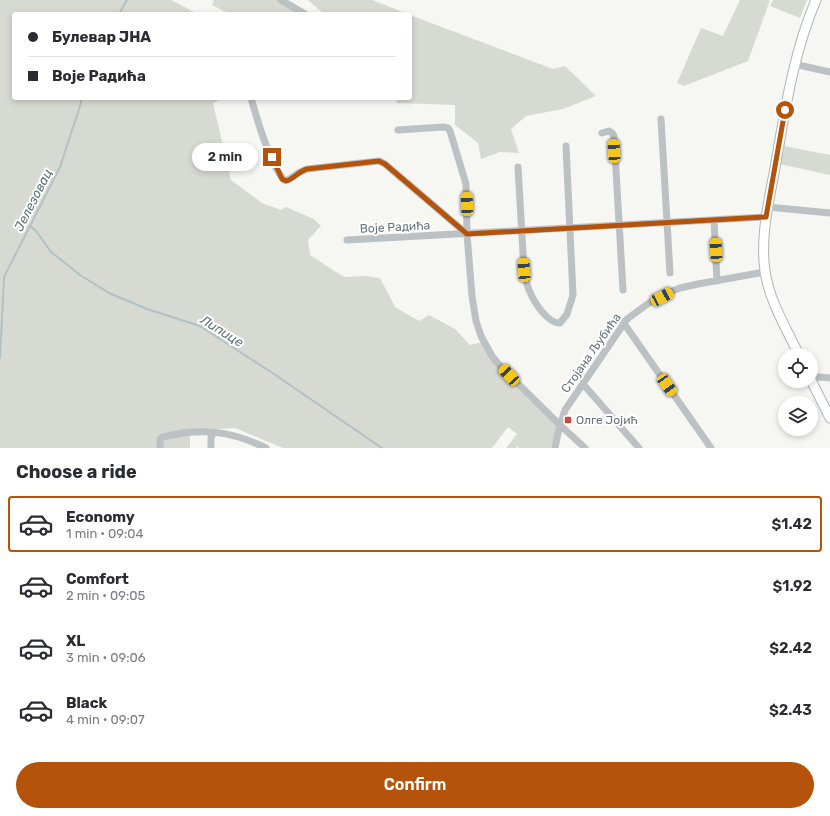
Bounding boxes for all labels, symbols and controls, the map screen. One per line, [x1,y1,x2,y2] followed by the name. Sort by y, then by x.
[52,28,151,46] text: Булевар ЈНА
[52,67,146,85] text: Воје Радића
[776,101,794,119] route start
[607,139,621,163] car
[192,143,258,171] callout: 2 min
[263,148,281,166] route end
[208,149,242,164] text: 2 min
[11,166,55,234] water label: Јелезовац
[461,192,473,216] car
[359,218,431,236] street label: Воје Радића
[709,238,723,262] car
[517,258,531,282] car
[649,286,675,308] car
[558,310,624,396] street label: Стојана Љубића
[197,311,246,350] water label: Липице
[778,348,818,436] map controls
[778,348,818,388] button: locate
[496,362,522,388] car
[655,372,679,398] car
[778,396,818,436] button: layers
[576,413,638,427] place label: Олге Јојић
[563,415,573,425] marker: Олге Јојић
[16,461,137,483] text: Choose a ride
[18,506,54,542] icon: car
[66,508,135,526] text: Economy
[771,515,812,533] text: $1.42
[66,526,144,541] text: 1 min · 09:04
[18,568,54,604] icon: car
[66,570,129,588] text: Comfort
[773,577,812,595] text: $1.92
[66,588,145,603] text: 2 min · 09:05
[18,630,54,666] icon: car
[66,632,85,650] text: XL
[769,639,812,657] text: $2.42
[66,650,146,665] text: 3 min · 09:06
[18,692,54,728] icon: car
[66,694,107,712] text: Black
[769,701,812,719] text: $2.43
[66,712,145,727] text: 4 min · 09:07
[16,762,814,808] button: Confirm

